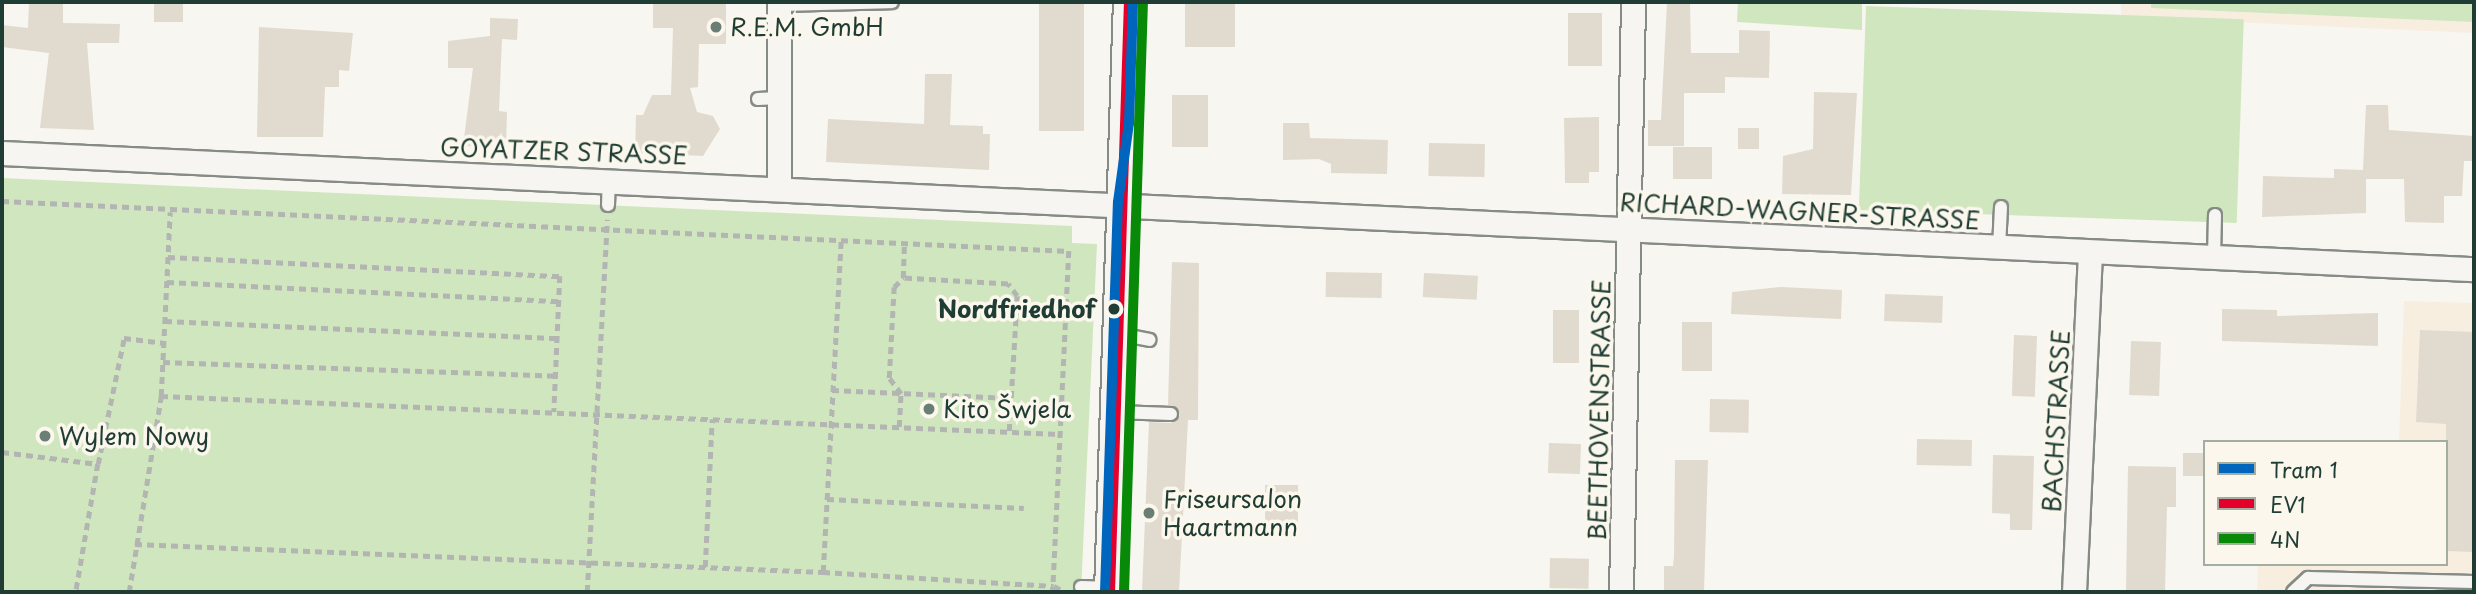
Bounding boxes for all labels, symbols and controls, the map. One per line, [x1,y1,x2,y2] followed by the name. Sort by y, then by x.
[730,13,884,41] place label: R.E.M. GmbH
[708,19,724,35] marker: R.E.M. GmbH
[439,132,689,170] street label: GOYATZER STRASSE
[1619,187,1981,235] street label: RICHARD-WAGNER-STRASSE
[1582,279,1616,541] street label: BEETHOVENSTRASSE
[938,295,1096,323] place label: Nordfriedhof
[1102,297,1126,321] marker: Nordfriedhof
[2037,329,2075,513] street label: BACHSTRASSE
[943,395,1072,423] place label: Kito Šwjela
[921,401,937,417] marker: Kito Šwjela
[59,422,211,450] place label: Wylem Nowy
[37,428,53,444] marker: Wylem Nowy
[2203,440,2448,566] legend
[2270,453,2338,485] text: Tram 1
[1163,485,1302,541] place label: Friseursalon Haartmann
[2270,488,2305,520] text: EV1
[1141,505,1157,521] marker: Friseursalon Haartmann
[2270,523,2300,555] text: 4N

